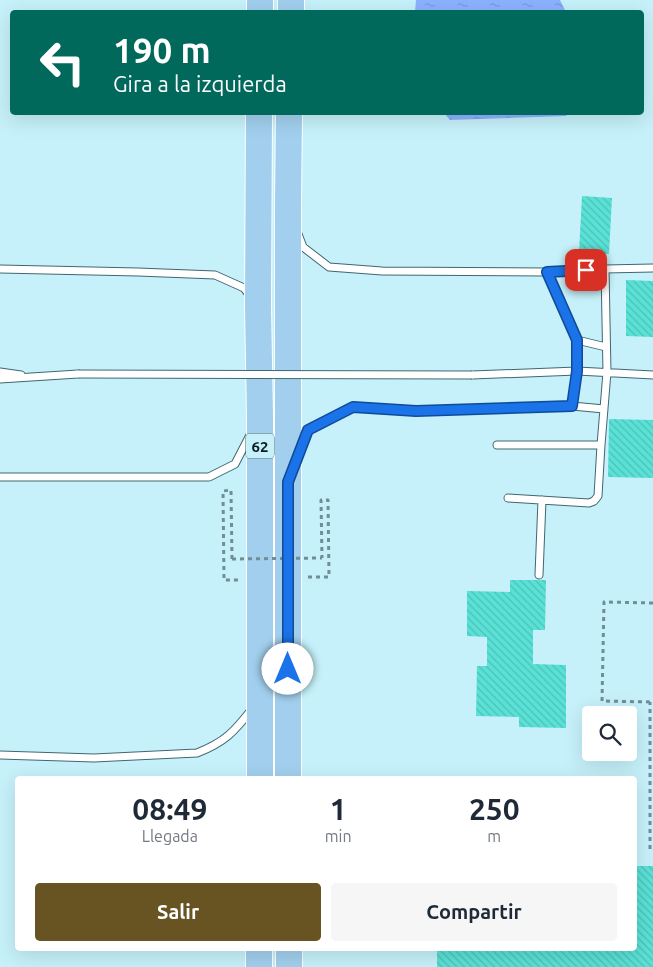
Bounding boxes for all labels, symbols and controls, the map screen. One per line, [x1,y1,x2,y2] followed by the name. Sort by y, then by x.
[30,30,95,95] icon: left
[113,30,211,70] text: 190 m
[113,71,287,96] text: Gira a la izquierda
[565,249,607,291] pin
[572,256,600,284] icon: arrive
[246,434,274,458] road number: 62
[261,642,313,694] position arrow
[582,706,637,761] map controls
[582,706,637,761] button: search
[132,792,207,826] text: 08:49
[330,792,347,826] text: 1
[469,792,520,826] text: 250
[142,827,198,845] text: Llegada
[325,827,352,845] text: min
[487,827,501,845] text: m
[35,883,321,941] button: Salir
[331,883,617,941] button: Compartir

